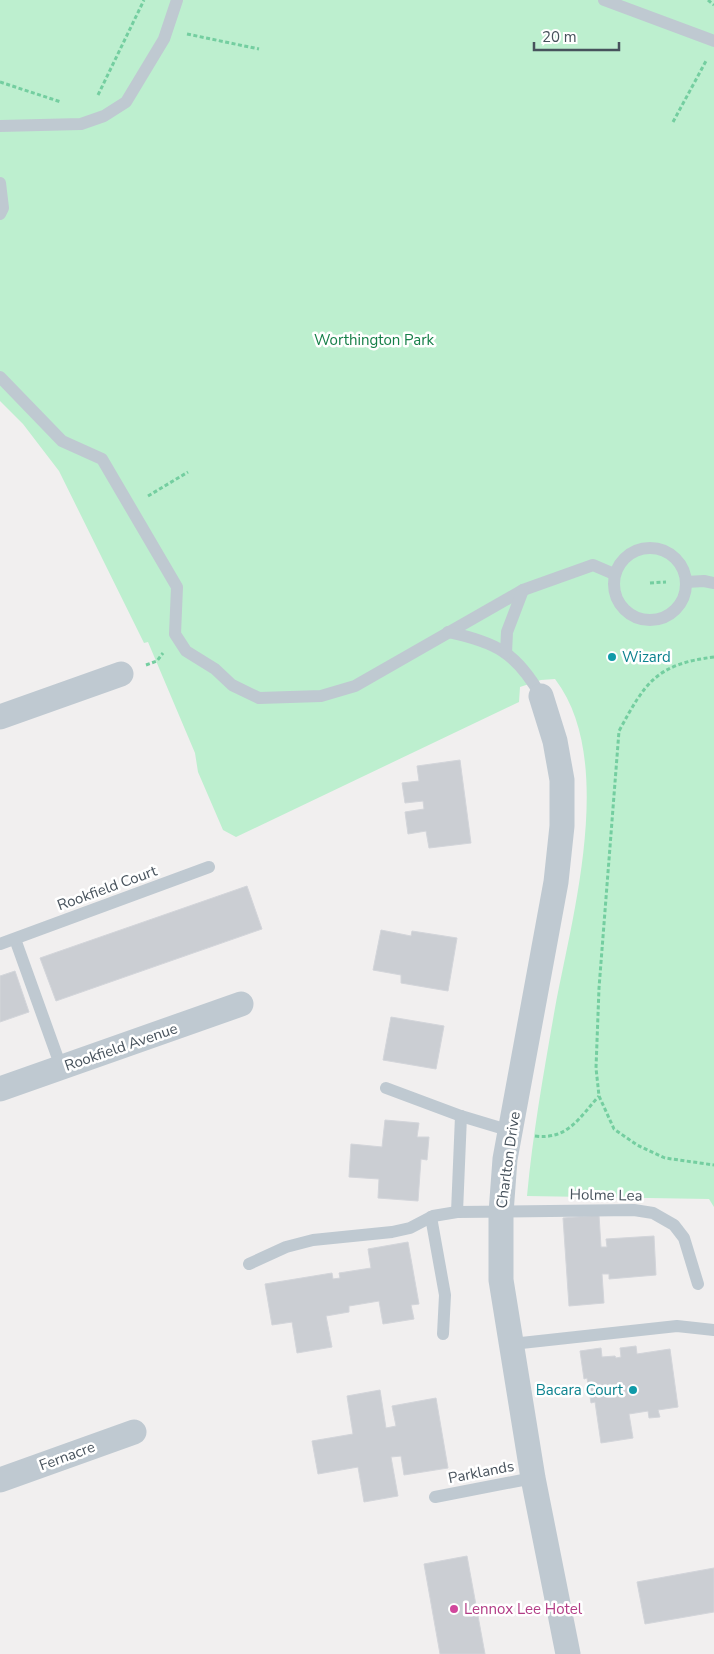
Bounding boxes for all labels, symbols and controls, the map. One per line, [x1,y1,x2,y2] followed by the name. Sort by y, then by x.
[534,20,619,52] scale bar
[542,27,577,47] text: 20 m
[314,330,435,350] park label: Worthington Park
[622,647,671,667] place label: Wizard
[606,651,618,663] marker: Wizard
[54,860,160,915] street label: Rookfield Court
[62,1018,180,1076] street label: Rookfield Avenue
[491,1110,525,1210] street label: Charlton Drive
[569,1184,643,1206] street label: Holme Lea
[536,1380,624,1400] place label: Bacara Court
[627,1384,639,1396] marker: Bacara Court
[36,1437,98,1475] street label: Fernacre
[446,1456,516,1488] street label: Parklands
[464,1599,583,1619] place label: Lennox Lee Hotel
[448,1603,460,1615] marker: Lennox Lee Hotel

